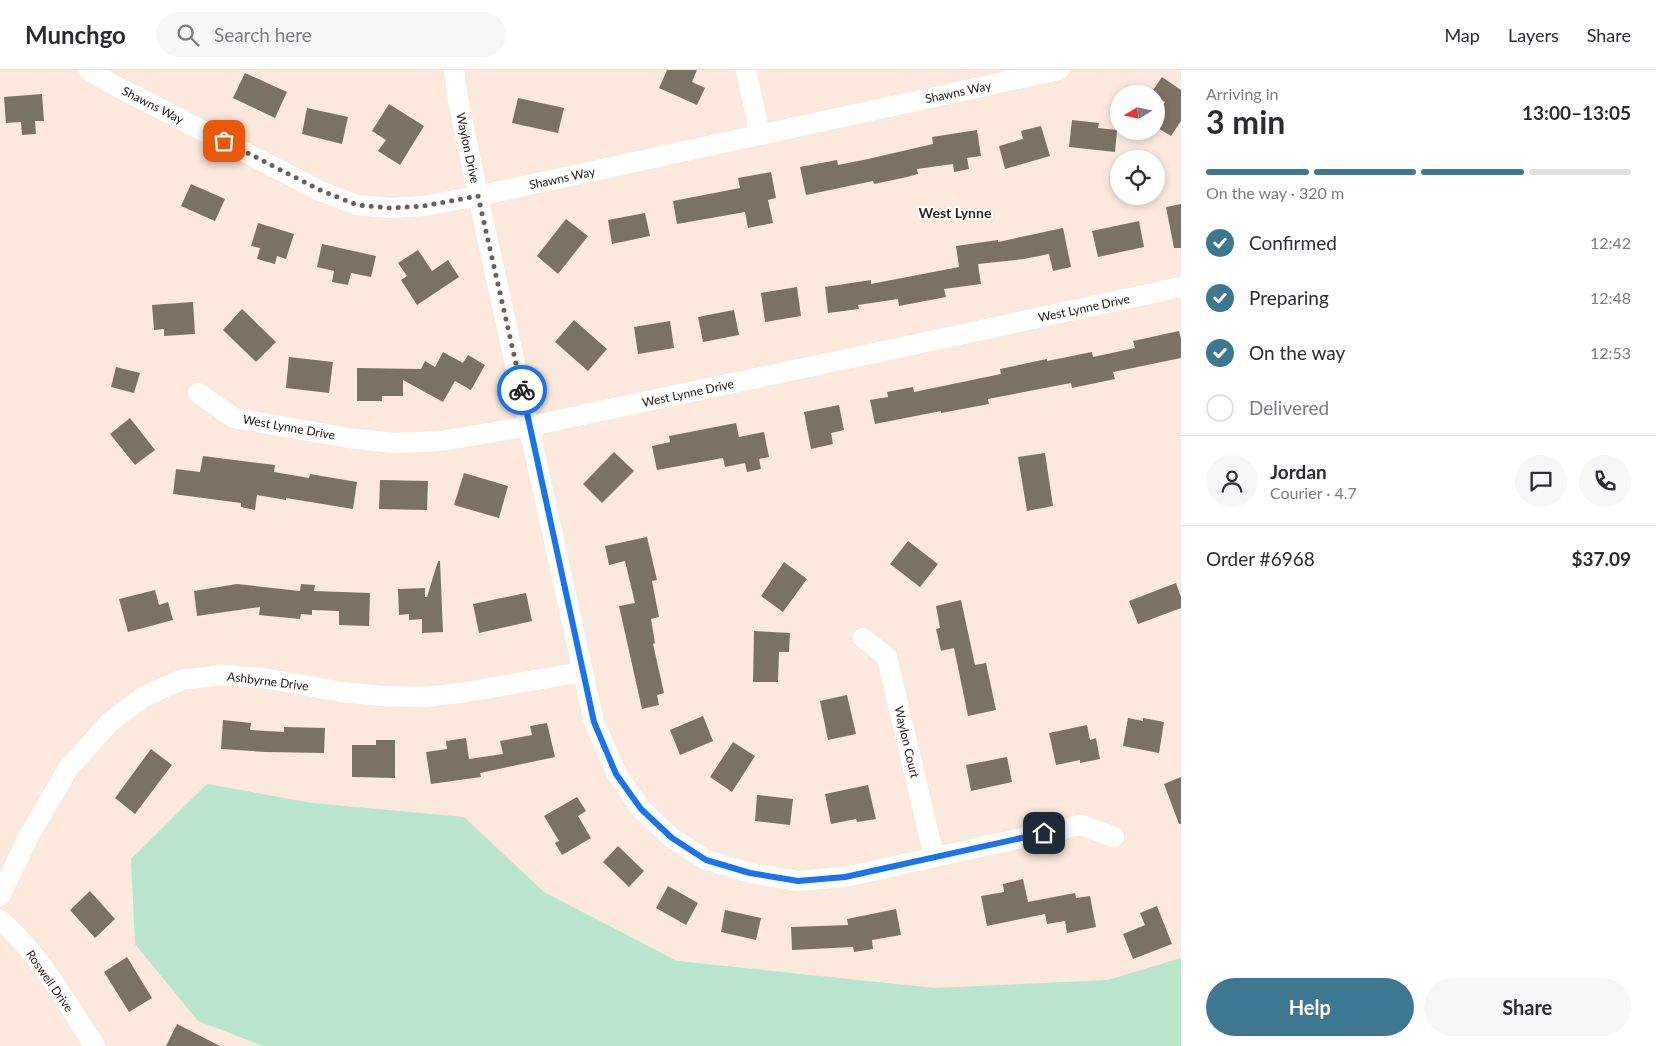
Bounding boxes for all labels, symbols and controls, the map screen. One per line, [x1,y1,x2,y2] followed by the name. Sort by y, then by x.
[156,12,506,57] search box
[25,20,126,49] text: Munchgo
[174,21,202,49] icon: search
[214,23,312,46] text: Search here
[1444,24,1480,46] text: Map
[1508,24,1559,46] text: Layers
[1587,24,1631,46] text: Share
[924,78,993,106] street label: Shawns Way
[120,83,187,127] street label: Shawns Way
[1206,84,1279,103] text: Arriving in
[1110,85,1165,140] north arrow
[1110,85,1165,205] map controls
[1522,101,1631,124] text: 13:00–13:05
[1206,102,1285,141] text: 3 min
[453,111,483,185] street label: Waylon Drive
[203,120,245,162] pin
[210,127,238,155] icon: bag
[1110,150,1165,205] button: locate
[528,164,597,192] street label: Shawns Way
[1206,183,1344,202] text: On the way · 320 m
[919,204,992,221] district label: West Lynne
[1206,229,1234,257] icon: check
[1249,231,1337,254] text: Confirmed
[1590,233,1631,252] text: 12:42
[1206,284,1234,312] icon: check
[1249,286,1329,309] text: Preparing
[1590,288,1631,307] text: 12:48
[1037,291,1131,325] street label: West Lynne Drive
[1206,339,1234,367] icon: check
[1249,341,1345,364] text: On the way
[1590,343,1631,362] text: 12:53
[497,365,547,415] courier
[508,376,536,404] icon: bike
[641,376,735,410] street label: West Lynne Drive
[1249,396,1329,419] text: Delivered
[242,412,336,442] street label: West Lynne Drive
[1206,455,1258,507] button: person
[1515,455,1567,507] button: chat
[1579,455,1631,507] button: phone
[1270,460,1327,483] text: Jordan
[1270,483,1357,502] text: Courier · 4.7
[1206,547,1315,570] text: Order #6968
[1571,547,1631,570] text: $37.09
[226,669,310,693] street label: Ashbyrne Drive
[891,705,923,780] street label: Waylon Court
[1023,812,1065,854] pin
[1030,819,1058,847] icon: home
[23,947,77,1015] street label: Roswell Drive
[1206,978,1414,1036] button: Help
[1424,978,1631,1036] button: Share

